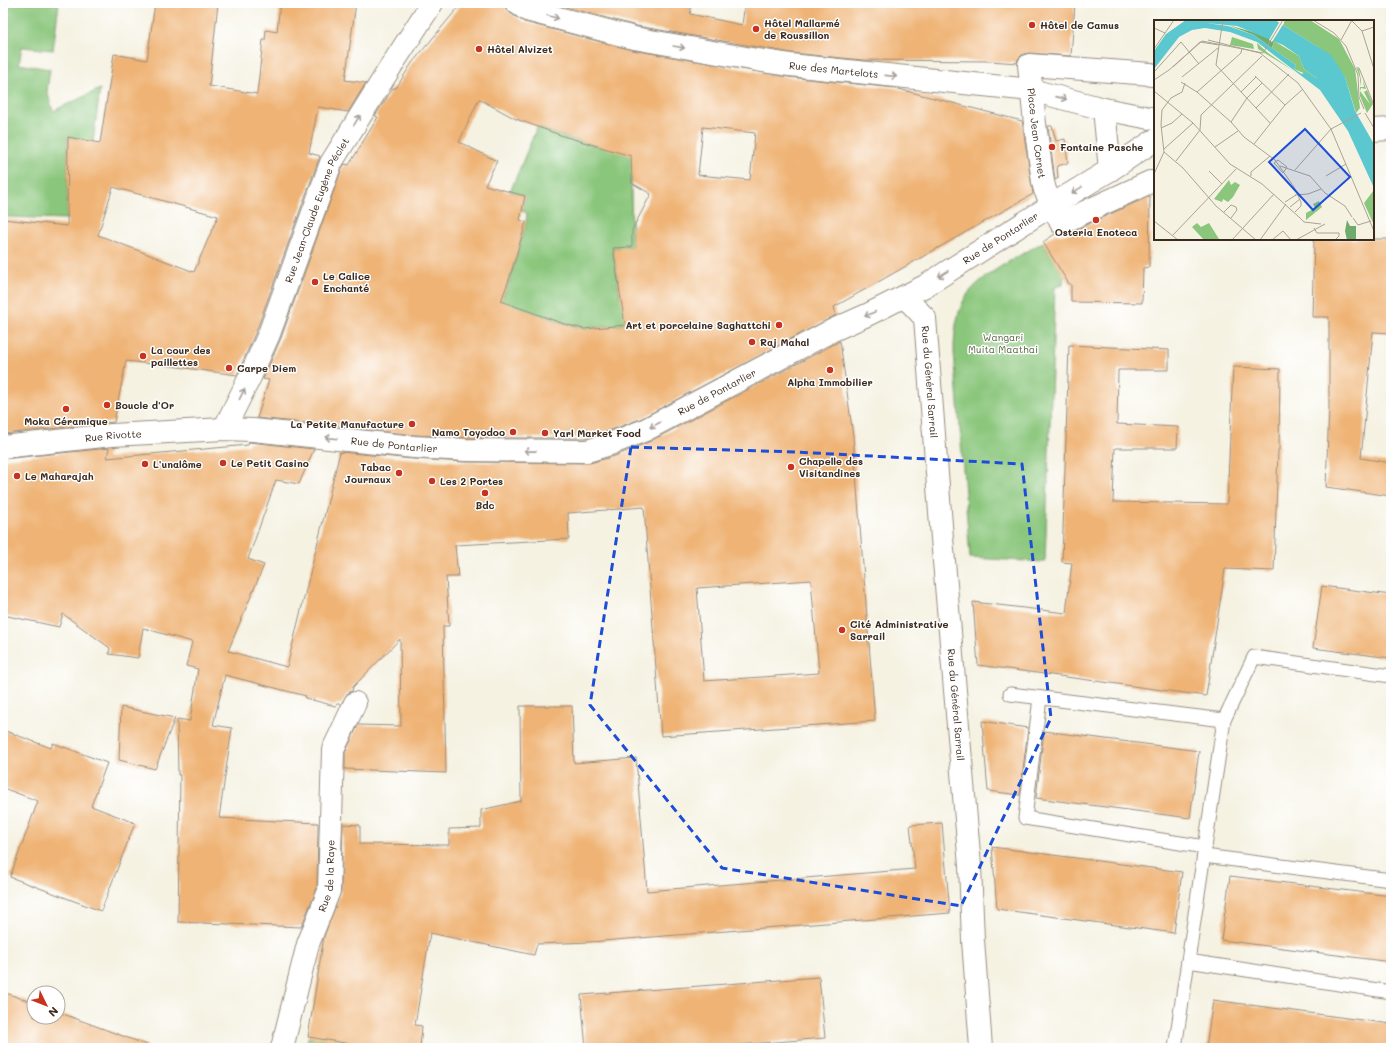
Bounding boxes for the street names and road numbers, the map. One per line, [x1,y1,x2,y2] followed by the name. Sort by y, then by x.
[788,58,879,81] street label: Rue des Martelots
[1024,87,1049,179] street label: Place Jean Cornet
[281,135,352,285] street label: Rue Jean-Claude Eugène Péclet
[960,209,1041,267] street label: Rue de Pontarlier
[919,325,941,438] street label: Rue du Général Sarrail
[675,365,759,418] street label: Rue de Pontarlier
[84,426,142,445] street label: Rue Rivotte
[350,433,438,455] street label: Rue de Pontarlier
[944,648,968,761] street label: Rue du Général Sarrail
[314,839,337,914] street label: Rue de la Raye

